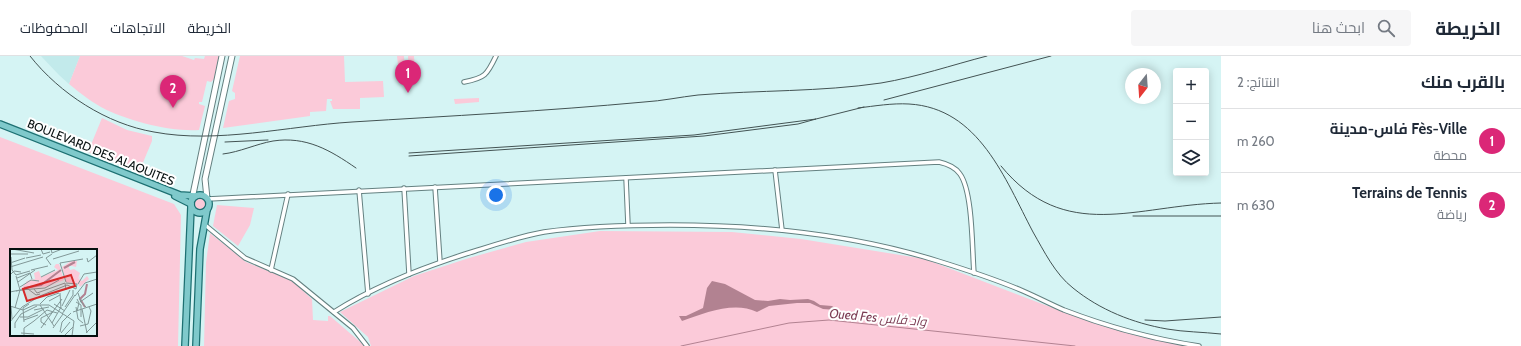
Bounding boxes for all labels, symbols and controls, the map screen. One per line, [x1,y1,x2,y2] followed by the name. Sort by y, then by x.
[1131,10,1411,46] search box
[1375,17,1397,39] icon: search
[1435,17,1501,40] text: الخريطة
[20,19,88,37] text: المحفوظات
[110,19,166,37] text: الاتجاهات
[188,19,231,37] text: الخريطة
[1312,19,1365,37] text: ابحث هنا
[395,60,421,93] pin: 1
[1125,68,1161,104] north arrow
[1173,68,1209,176] map controls
[1173,68,1209,104] button: +
[1421,72,1505,92] text: بالقرب منك
[1237,74,1280,90] text: النتائج: 2
[160,75,186,108] pin: 2
[1173,104,1209,140] button: −
[25,116,177,188] street label: BOULEVARD DES ALAOUITES
[1330,120,1467,138] text: Fès-Ville فاس-مدينة
[1237,133,1275,149] text: 260 m
[1490,133,1494,149] text: 1
[1173,140,1209,176] button: layers
[1434,147,1467,163] text: محطة
[1352,184,1467,202] text: Terrains de Tennis
[486,185,506,205] your location
[1237,197,1275,213] text: 630 m
[1489,197,1495,213] text: 2
[1437,206,1467,222] text: رياضة
[10,249,97,336] inset map
[829,305,928,330] water label: Oued Fes واد فاس

